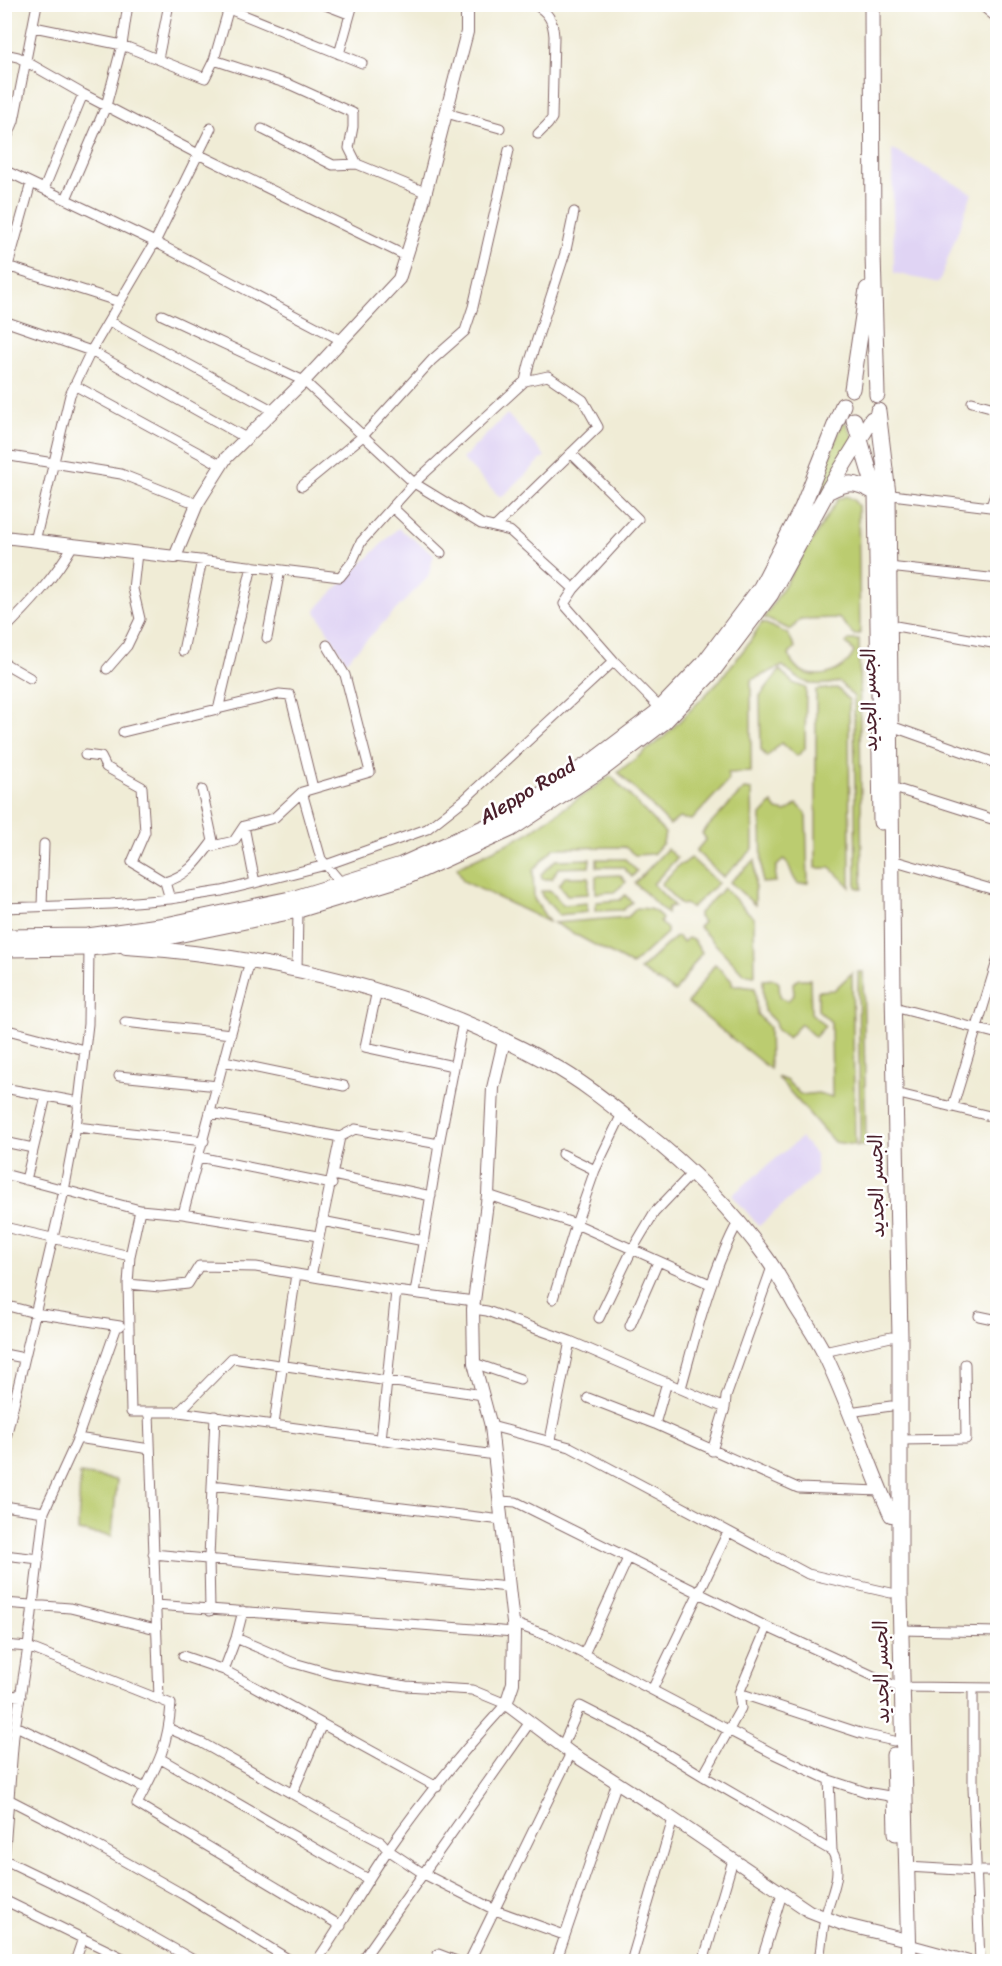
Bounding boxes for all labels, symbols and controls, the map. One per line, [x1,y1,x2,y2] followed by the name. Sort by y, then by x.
[851,648,888,752] street label: الجسر الجديد
[471,748,584,835] street label: Aleppo Road
[858,1134,895,1238] street label: الجسر الجديد
[863,1620,900,1724] street label: الجسر الجديد

